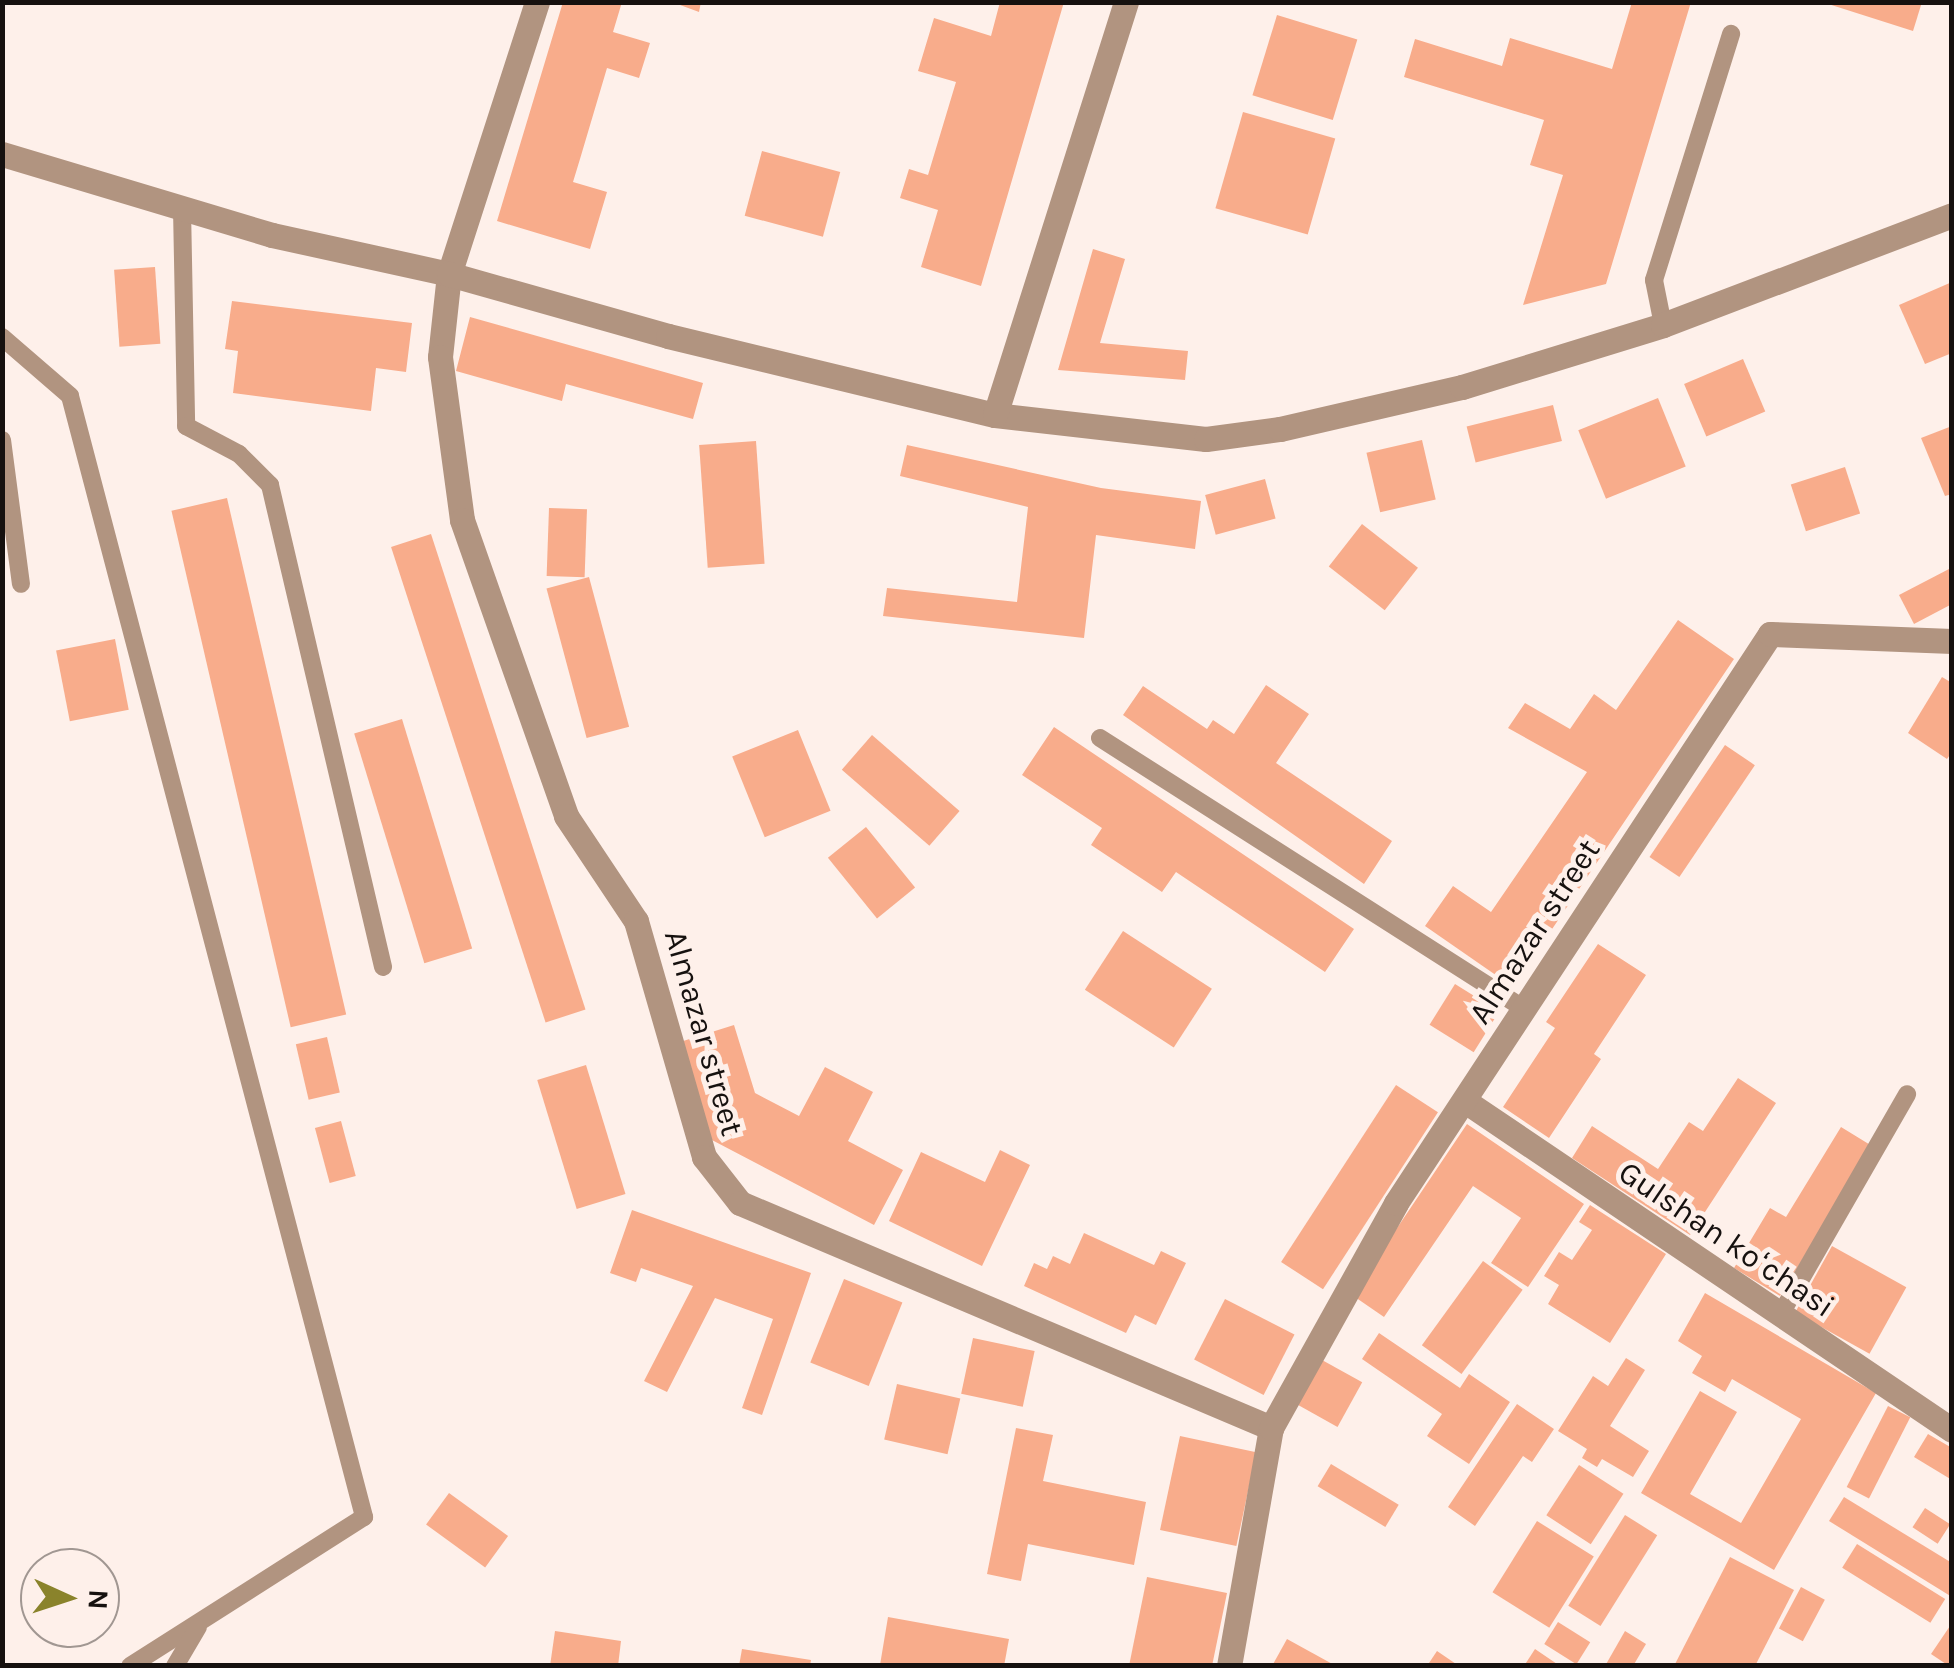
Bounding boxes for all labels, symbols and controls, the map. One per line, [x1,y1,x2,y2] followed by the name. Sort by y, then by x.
[1461,833,1609,1031] street label: Almazar street
[655,926,751,1140] street label: Almazar street
[1611,1154,1841,1326] street label: Gulshan koʻchasi
[20,1548,120,1648] north arrow
[81,1589,115,1610] text: N

